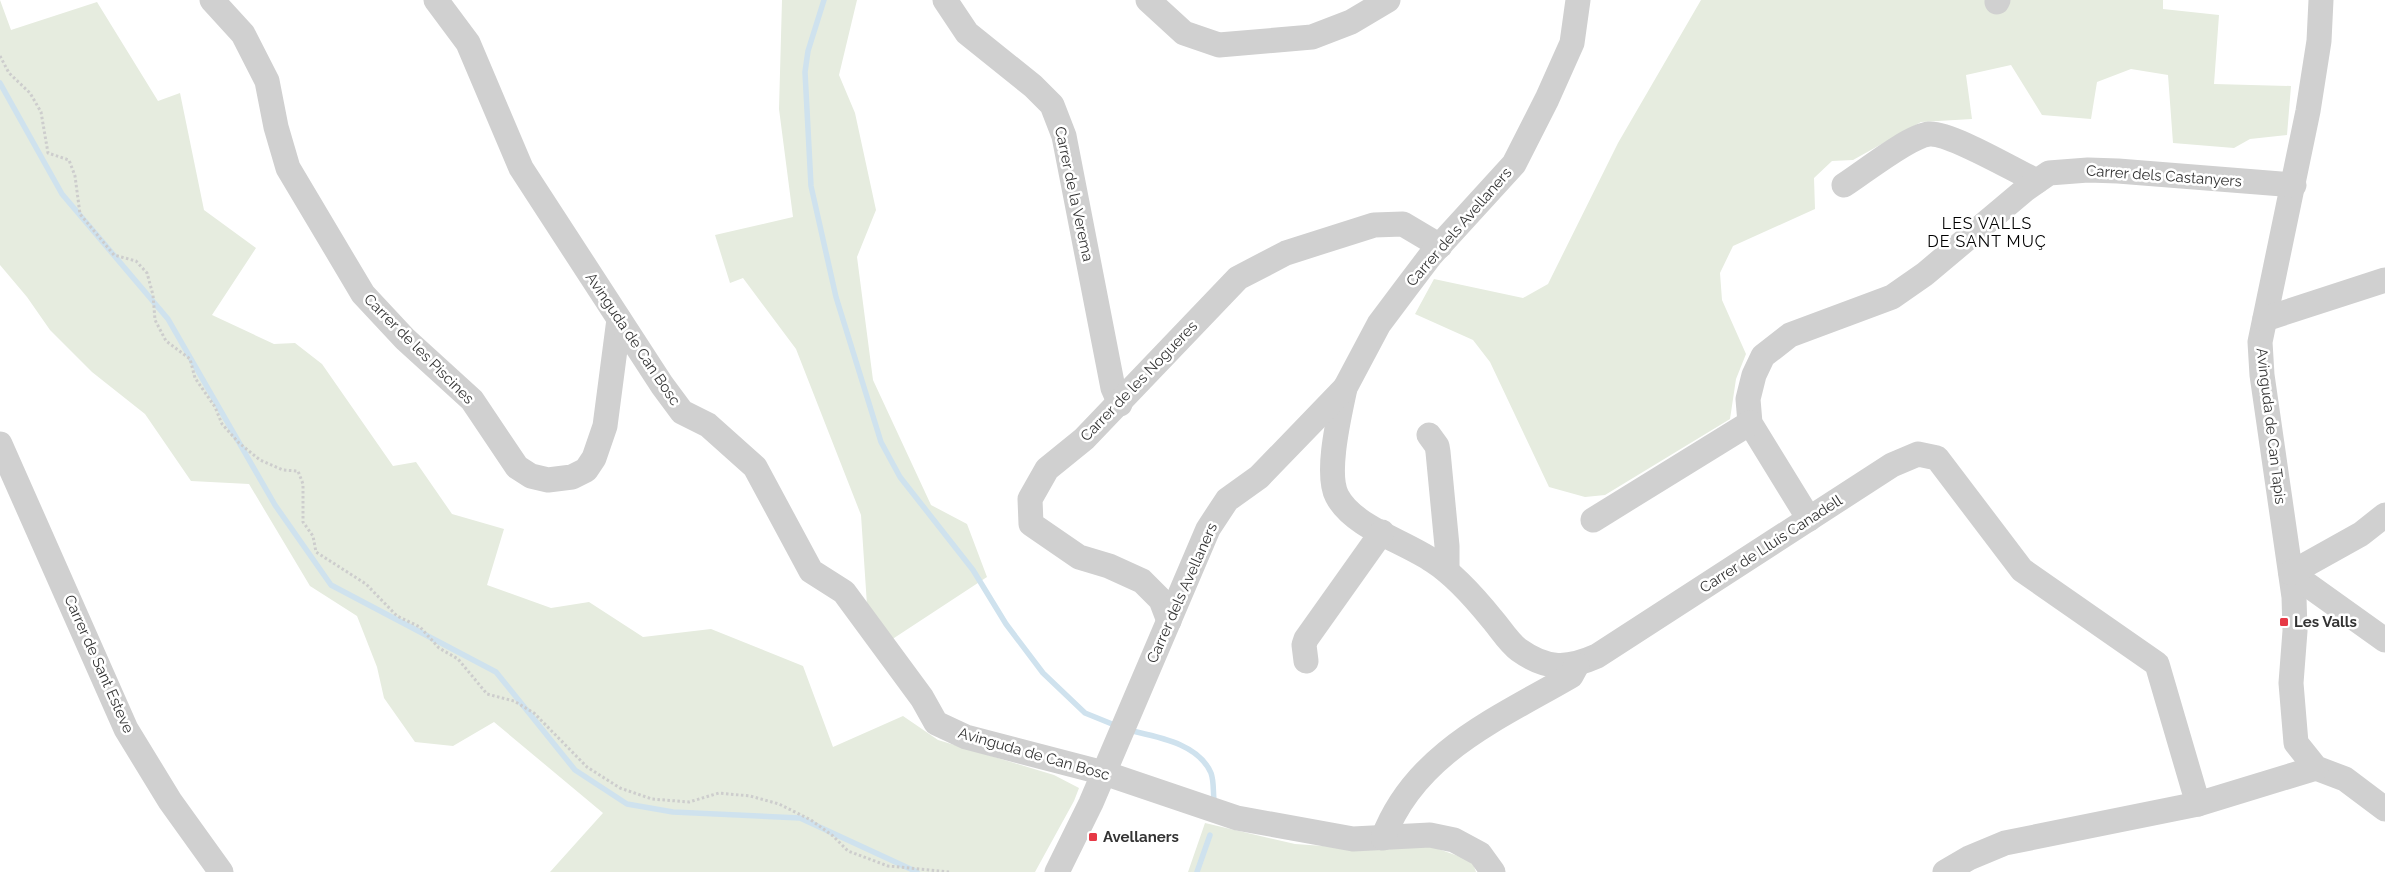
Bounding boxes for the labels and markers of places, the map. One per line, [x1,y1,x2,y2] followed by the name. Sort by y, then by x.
[2294,613,2357,631] place label: Les Valls
[2278,616,2290,628] marker: Les Valls
[1103,828,1179,846] place label: Avellaners
[1087,831,1099,843] marker: Avellaners

